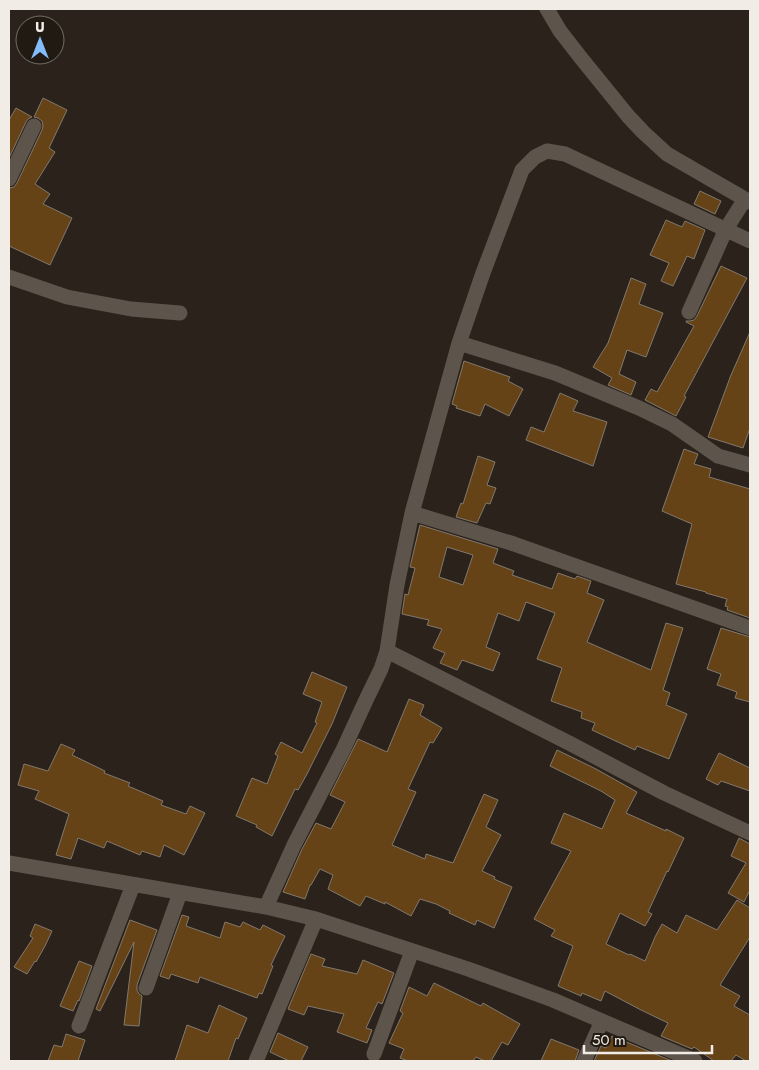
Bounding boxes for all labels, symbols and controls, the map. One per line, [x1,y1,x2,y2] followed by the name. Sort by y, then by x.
[15,15,65,65] north arrow
[35,17,45,37] text: U
[584,1022,712,1054] scale bar
[592,1029,626,1051] text: 50 m

